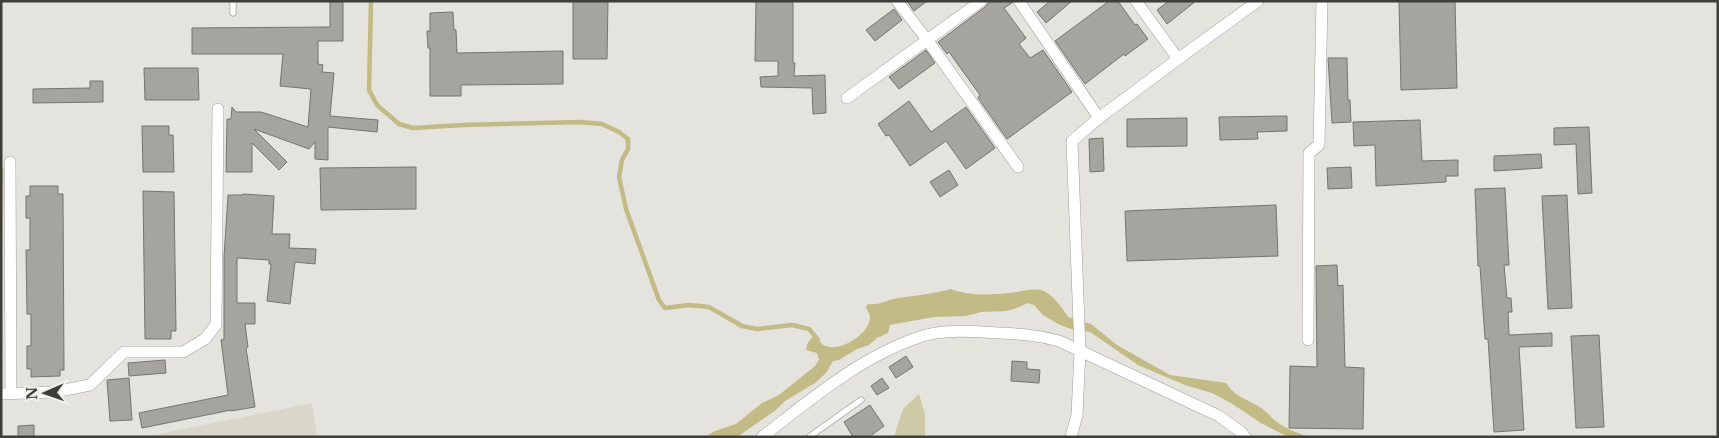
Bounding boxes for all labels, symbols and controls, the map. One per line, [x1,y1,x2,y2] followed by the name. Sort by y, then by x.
[20,368,70,418] north arrow
[23,387,41,400] text: N

